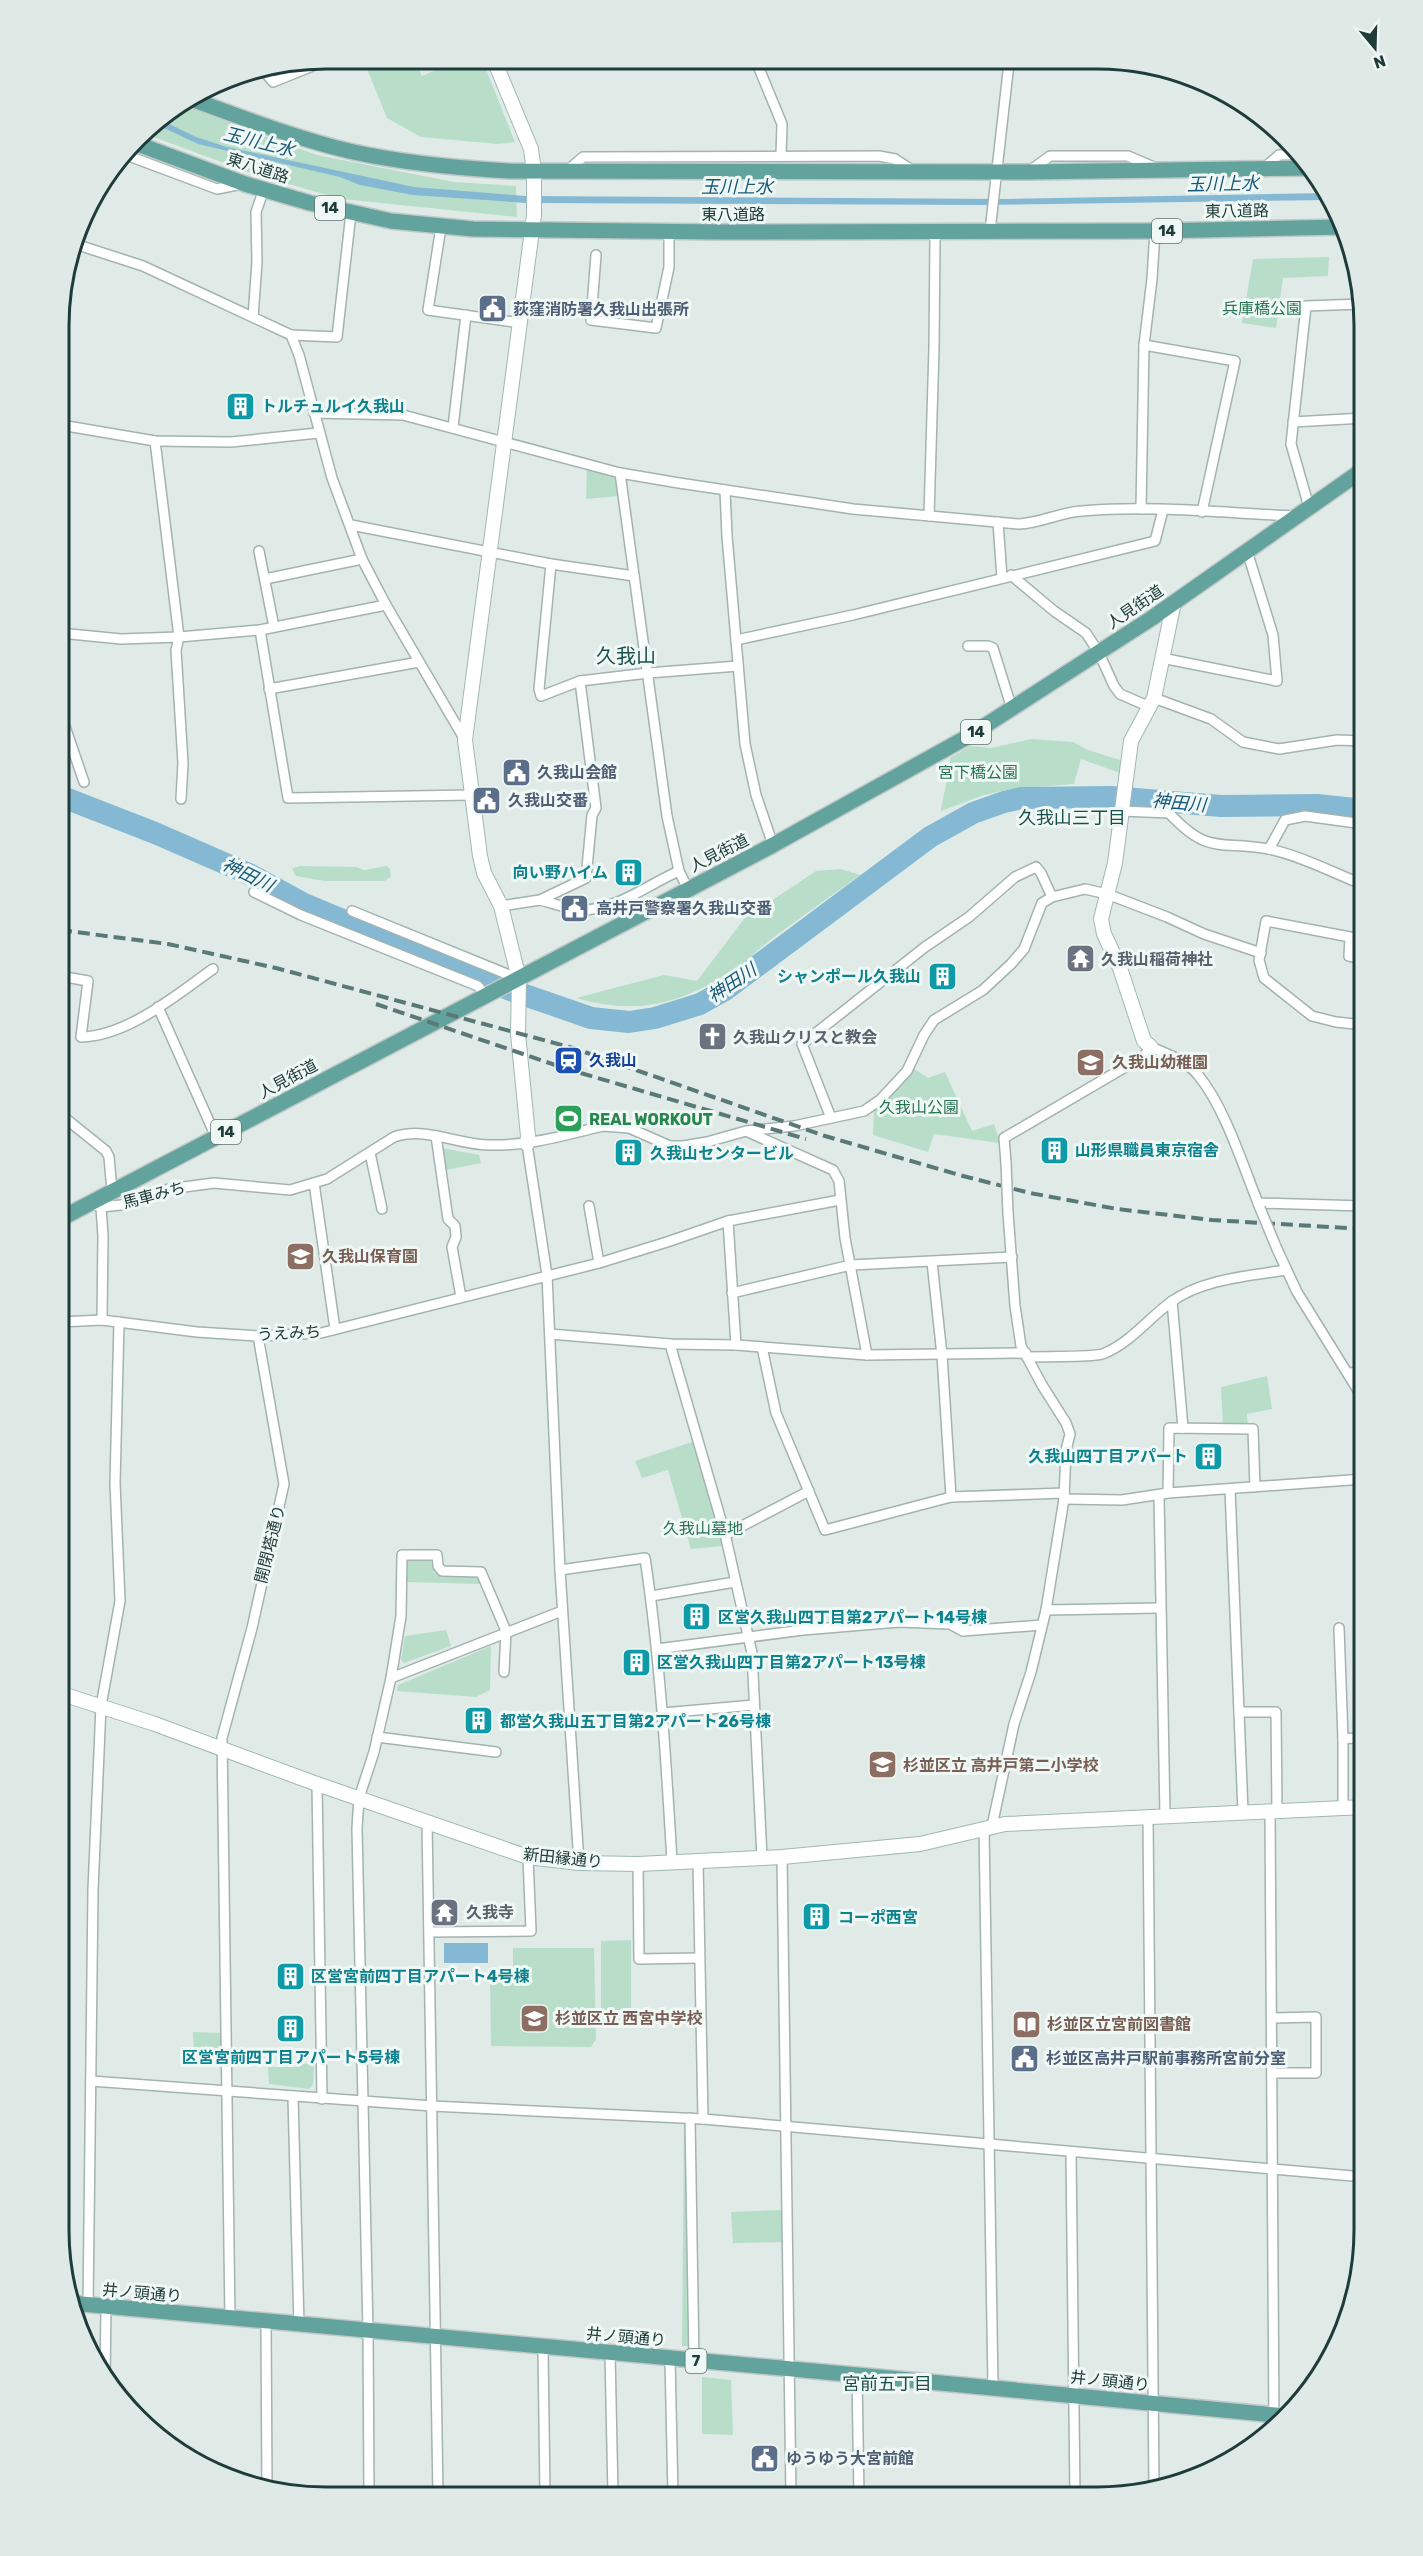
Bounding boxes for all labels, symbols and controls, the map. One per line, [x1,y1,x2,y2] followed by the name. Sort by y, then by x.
[1345,18,1405,78] north arrow
[1371,51,1388,73] text: N
[221,123,299,162] water label: 玉川上水
[225,149,291,187] street label: 東八道路
[1187,172,1261,196] water label: 玉川上水
[701,176,775,198] water label: 玉川上水
[315,196,345,220] road number: 14
[1205,201,1269,221] street label: 東八道路
[701,205,765,224] street label: 東八道路
[1152,219,1182,243] road number: 14
[476,293,508,325] public building icon: 荻窪消防署久我山出張所
[1222,299,1302,318] park label: 兵庫橋公園
[513,300,689,319] place label: 荻窪消防署久我山出張所
[224,390,256,422] building icon: トルチュルイ久我山
[261,397,405,416] place label: トルチュルイ久我山
[1103,581,1167,633] street label: 人見街道
[596,644,656,668] district label: 久我山
[961,720,991,744] road number: 14
[500,756,532,788] public building icon: 久我山会館
[537,763,617,782] place label: 久我山会館
[938,763,1018,782] park label: 宮下橋公園
[471,784,503,816] public building icon: 久我山交番
[1151,790,1209,816] water label: 神田川
[508,791,588,810] place label: 久我山交番
[1018,807,1126,829] district label: 久我山三丁目
[686,830,752,876] street label: 人見街道
[219,853,279,898] water label: 神田川
[613,856,645,888] building icon: 向い野ハイム
[513,863,608,882] place label: 向い野ハイム
[559,892,591,924] public building icon: 高井戸警察署久我山交番
[596,899,772,918] place label: 高井戸警察署久我山交番
[1064,943,1096,975] temple icon: 久我山稲荷神社
[1101,950,1213,969] place label: 久我山稲荷神社
[703,958,762,1007] water label: 神田川
[926,960,958,992] building icon: シャンポール久我山
[777,967,921,986] place label: シャンポール久我山
[696,1021,728,1053] church icon: 久我山クリスと教会
[733,1028,877,1047] place label: 久我山クリスと教会
[552,1044,584,1076] station icon: 久我山
[1075,1046,1107,1078] school or university icon: 久我山幼稚園
[589,1051,637,1070] place label: 久我山
[1112,1053,1208,1072] place label: 久我山幼稚園
[255,1056,321,1102] street label: 人見街道
[879,1098,959,1117] park label: 久我山公園
[552,1103,584,1135] sports icon: REAL WORKOUT
[589,1110,713,1129] place label: REAL WORKOUT
[211,1120,241,1144] road number: 14
[1038,1134,1070,1166] building icon: 山形県職員東京宿舎
[613,1137,645,1169] building icon: 久我山センタービル
[1075,1141,1219,1160] place label: 山形県職員東京宿舎
[650,1144,794,1163] place label: 久我山センタービル
[121,1178,187,1212] street label: 馬車みち
[285,1240,317,1272] school or university icon: 久我山保育園
[322,1247,418,1266] place label: 久我山保育園
[257,1322,321,1344] street label: うえみち
[1193,1440,1225,1472] building icon: 久我山四丁目アパート
[1028,1447,1188,1466] place label: 久我山四丁目アパート
[251,1503,289,1585] street label: 開閉塔通り
[663,1519,743,1538] park label: 久我山墓地
[681,1601,713,1633] building icon: 区営久我山四丁目第2アパート14号棟
[718,1608,987,1627] place label: 区営久我山四丁目第2アパート14号棟
[620,1646,652,1678] building icon: 区営久我山四丁目第2アパート13号棟
[657,1653,926,1672] place label: 区営久我山四丁目第2アパート13号棟
[463,1705,495,1737] building icon: 都営久我山五丁目第2アパート26号棟
[500,1712,771,1731] place label: 都営久我山五丁目第2アパート26号棟
[866,1749,898,1781] school or university icon: 杉並区立 高井戸第二小学校
[903,1756,1098,1775] place label: 杉並区立 高井戸第二小学校
[522,1844,604,1872] street label: 新田縁通り
[429,1896,461,1928] temple icon: 久我寺
[801,1901,833,1933] building icon: コーポ西宮
[466,1903,514,1922] place label: 久我寺
[838,1908,918,1927] place label: コーポ西宮
[274,1960,306,1992] building icon: 区営宮前四丁目アパート4号棟
[311,1967,530,1986] place label: 区営宮前四丁目アパート4号棟
[518,2002,550,2034] school or university icon: 杉並区立 西宮中学校
[1010,2008,1042,2040] library icon: 杉並区立宮前図書館
[555,2009,702,2028] place label: 杉並区立 西宮中学校
[275,2013,307,2045] building icon: 区営宮前四丁目アパート5号棟
[1047,2015,1191,2034] place label: 杉並区立宮前図書館
[1009,2042,1041,2074] public building icon: 杉並区高井戸駅前事務所宮前分室
[182,2048,400,2067] place label: 区営宮前四丁目アパート5号棟
[1046,2049,1286,2068] place label: 杉並区高井戸駅前事務所宮前分室
[101,2280,183,2306] street label: 井ノ頭通り
[585,2324,667,2350] street label: 井ノ頭通り
[686,2349,706,2373] road number: 7
[1069,2367,1151,2395] street label: 井ノ頭通り
[842,2373,932,2395] district label: 宮前五丁目
[749,2442,781,2474] public building icon: ゆうゆう大宮前館
[786,2449,914,2468] place label: ゆうゆう大宮前館

